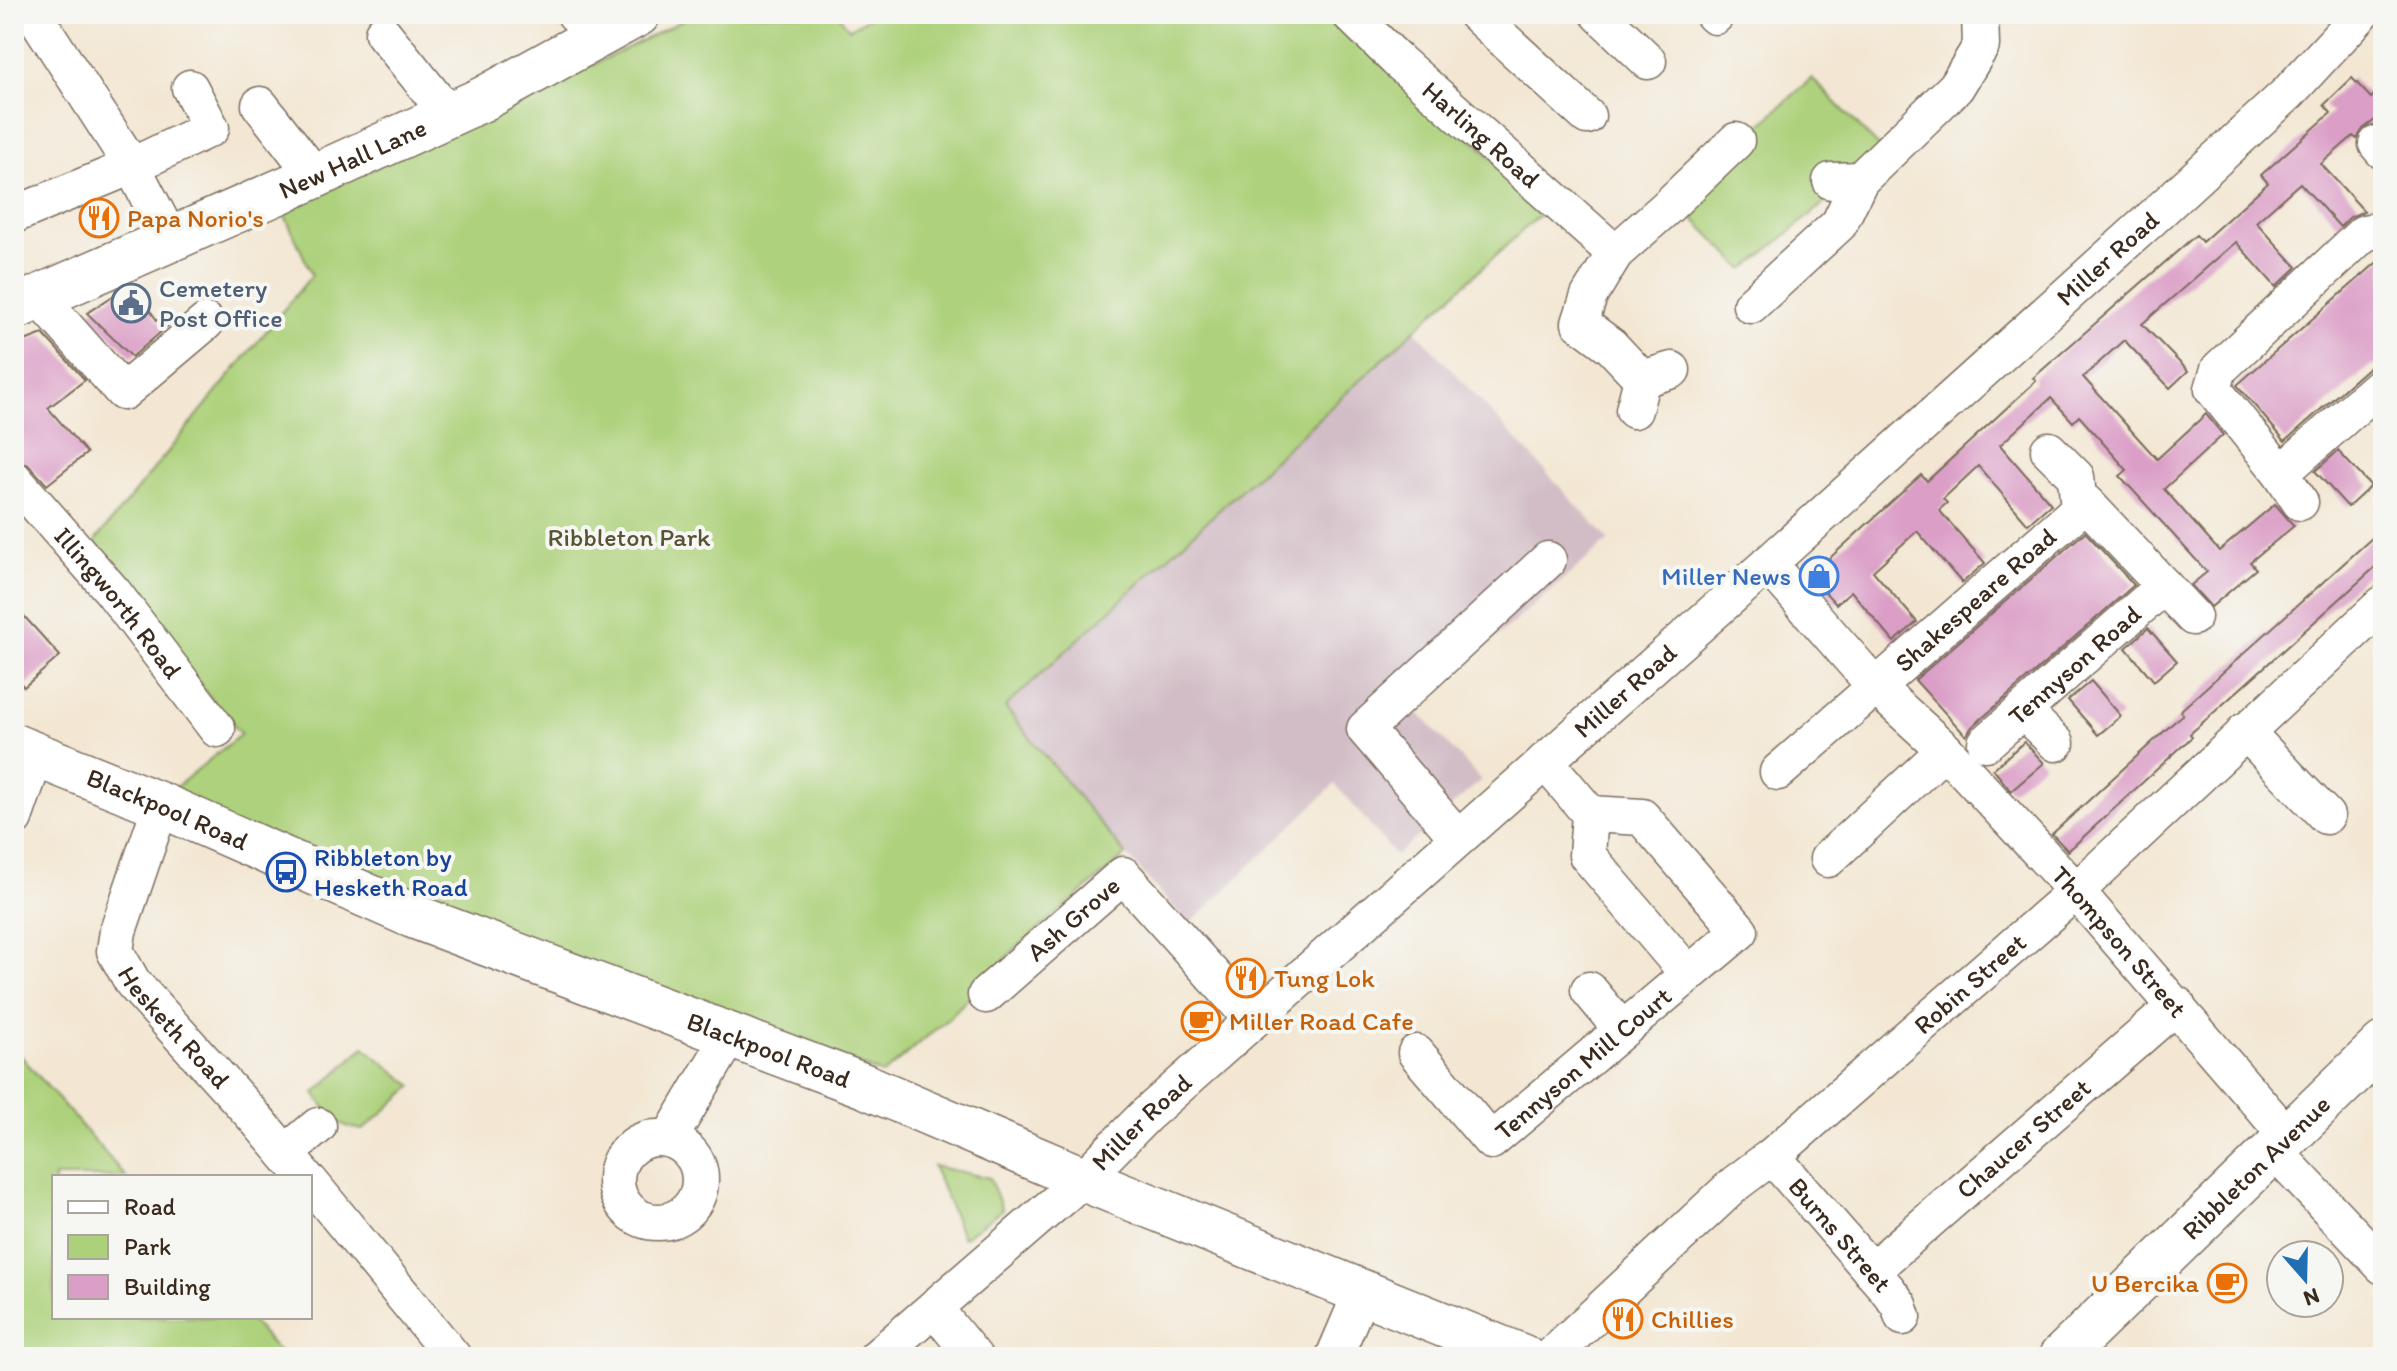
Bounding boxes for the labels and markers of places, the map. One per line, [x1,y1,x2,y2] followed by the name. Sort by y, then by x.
[78,197,120,239] restaurant icon: Papa Norio's
[127,202,264,234] place label: Papa Norio's
[159,272,283,334] place label: Cemetery Post Office
[110,282,152,324] public building icon: Cemetery Post Office
[1798,555,1840,597] shop icon: Miller News
[1661,560,1791,592] place label: Miller News
[314,841,468,903] place label: Ribbleton by Hesketh Road
[265,851,307,893] bus stop icon: Ribbleton by Hesketh Road
[1225,957,1267,999] restaurant icon: Tung Lok
[1274,962,1375,994] place label: Tung Lok
[1180,1000,1222,1042] cafe icon: Miller Road Cafe
[1229,1005,1414,1037] place label: Miller Road Cafe
[2206,1262,2248,1304] cafe icon: U Bercika
[2091,1267,2200,1299] place label: U Bercika
[1602,1298,1644,1340] restaurant icon: Chillies
[1651,1303,1734,1335] place label: Chillies

